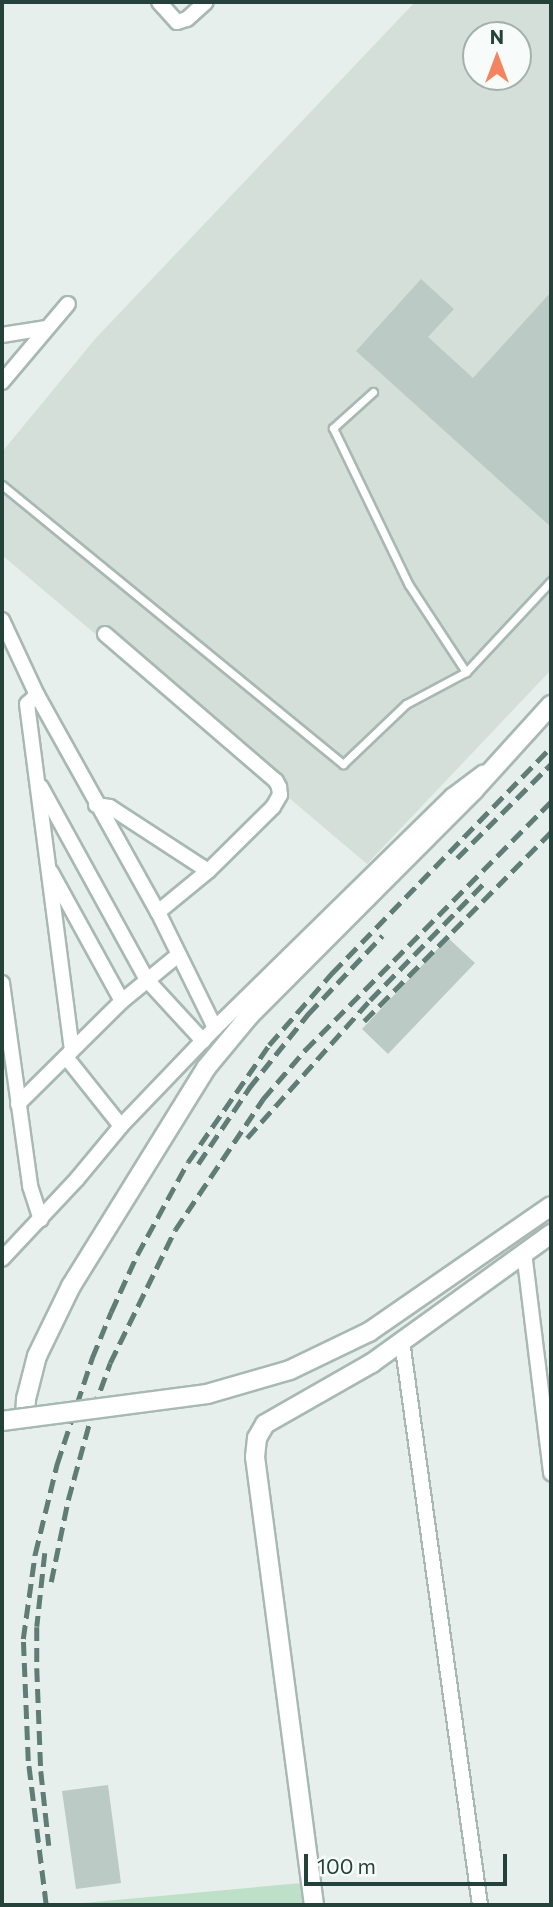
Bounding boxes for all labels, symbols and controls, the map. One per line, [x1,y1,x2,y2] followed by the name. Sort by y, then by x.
[462,21,532,91] north arrow
[490,25,504,48] text: N
[308,1840,511,1884] scale bar
[317,1853,376,1878] text: 100 m

